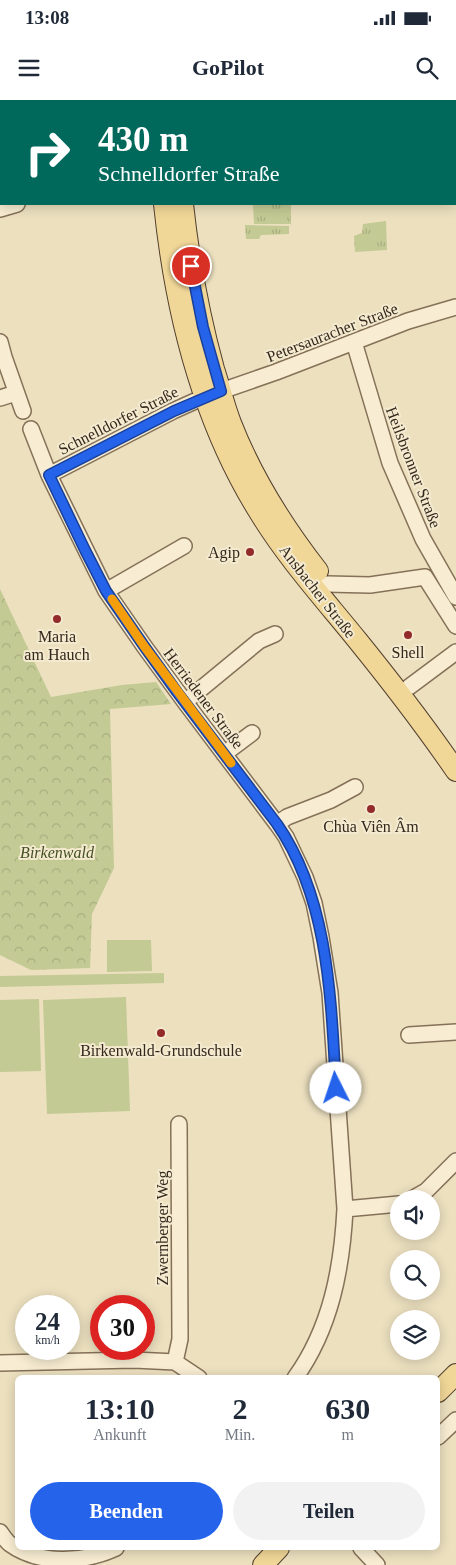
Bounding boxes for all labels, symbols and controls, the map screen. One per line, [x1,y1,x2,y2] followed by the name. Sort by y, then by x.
[25,7,69,28] text: 13:08
[15,54,43,82] icon: menu
[413,54,441,82] icon: search
[192,55,264,80] text: GoPilot
[15,120,80,185] icon: right
[98,120,188,159] text: 430 m
[98,161,279,186] text: Schnelldorfer Straße
[170,245,212,287] pin
[177,252,205,280] icon: arrive
[264,300,400,365] street label: Petersauracher Straße
[56,383,181,458] street label: Schnelldorfer Straße
[383,404,444,530] street label: Heilsbronner Straße
[276,541,359,641] street label: Ansbacher Straße
[208,544,240,562] place label: Agip
[244,546,256,558] marker: Agip
[51,613,63,625] marker: Maria am Hauch
[24,628,90,663] place label: Maria am Hauch
[402,629,414,641] marker: Shell
[392,644,425,661] place label: Shell
[160,645,247,752] street label: Herriedener Straße
[365,803,377,815] marker: Chùa Viên Âm
[323,817,419,835] place label: Chùa Viên Âm
[20,844,95,861] park label: Birkenwald
[155,1027,167,1039] marker: Birkenwald-Grundschule
[80,1042,242,1059] place label: Birkenwald-Grundschule
[309,1061,361,1113] position arrow
[154,1171,172,1285] street label: Zwernberger Weg
[390,1190,440,1360] map controls
[390,1190,440,1240] button: sound
[390,1250,440,1300] button: search
[90,1295,155,1360] speed limit sign: 30
[35,1308,60,1335] text: 24
[390,1310,440,1360] button: layers
[35,1333,60,1347] text: km/h
[85,1392,155,1425] text: 13:10
[232,1392,247,1425] text: 2
[325,1392,370,1425] text: 630
[93,1426,146,1443] text: Ankunft
[225,1426,255,1443] text: Min.
[341,1426,354,1443] text: m
[30,1482,223,1540] button: Beenden
[233,1482,425,1540] button: Teilen

